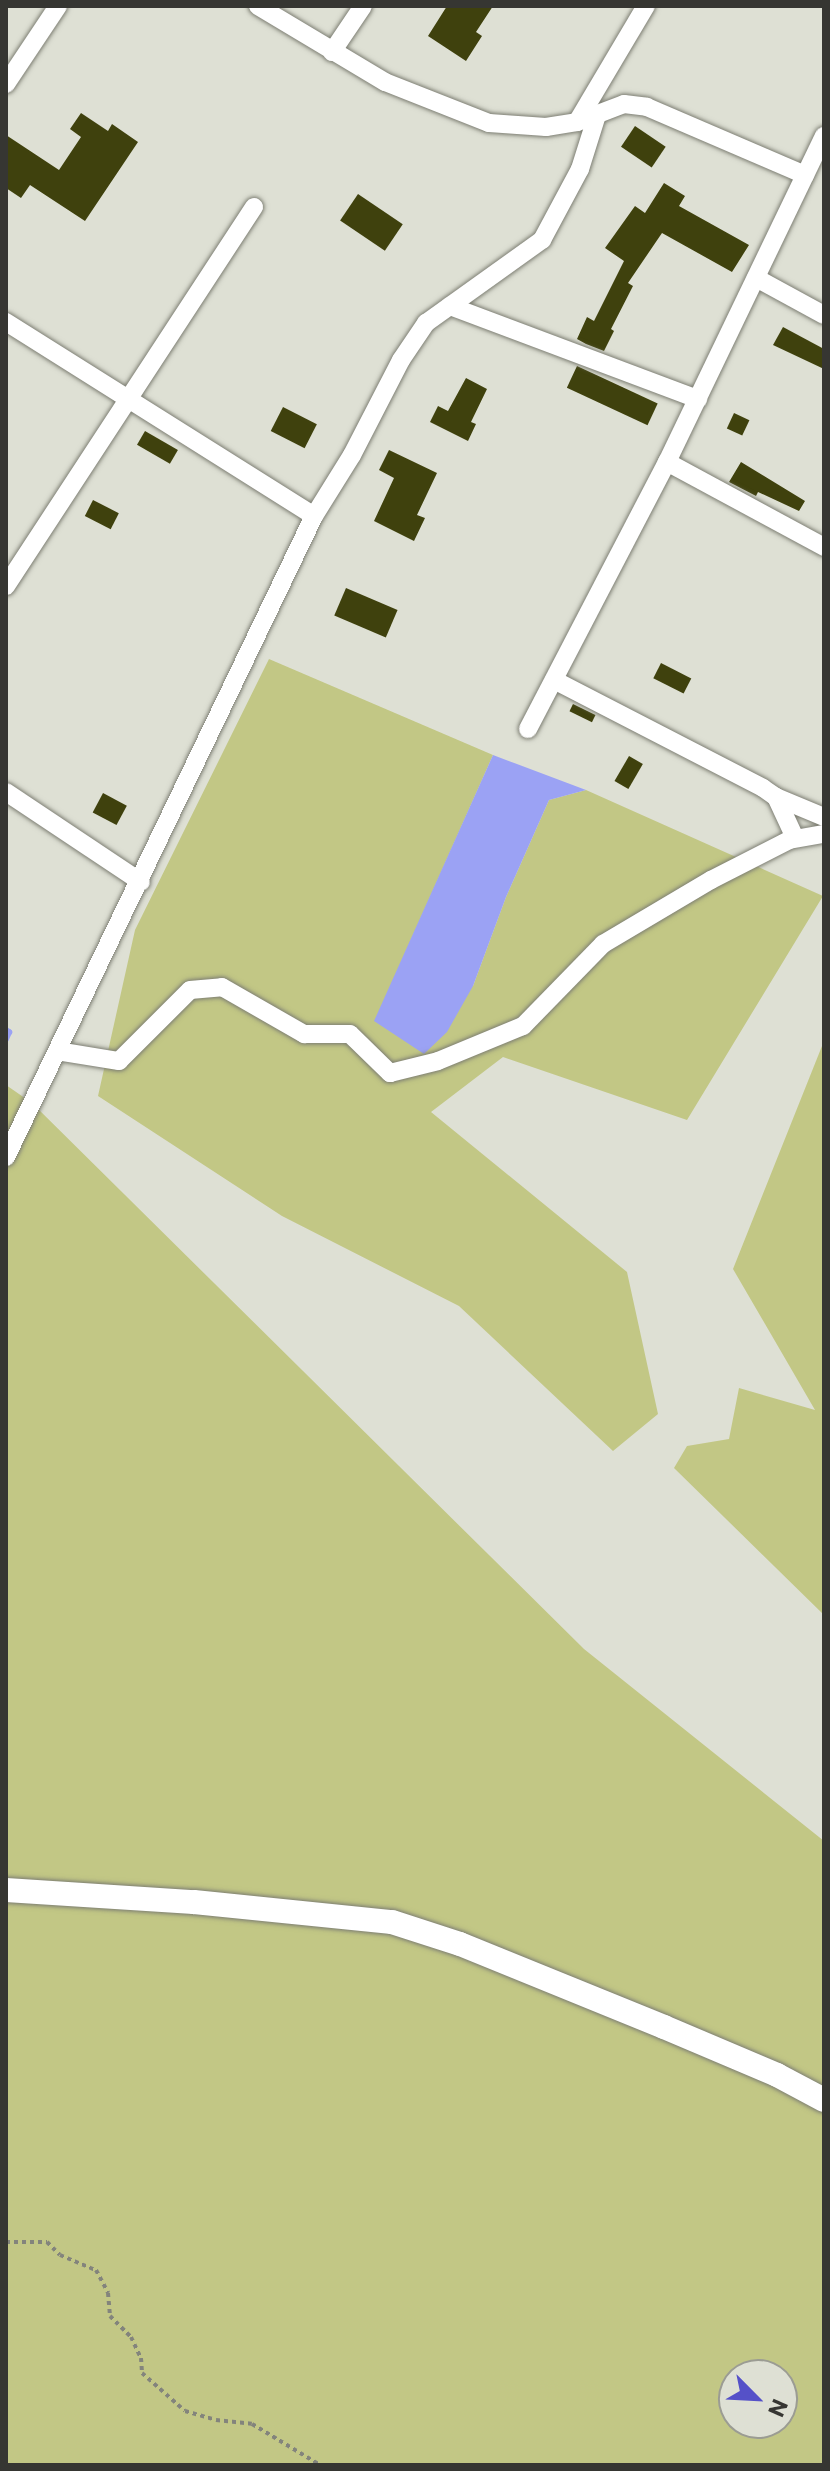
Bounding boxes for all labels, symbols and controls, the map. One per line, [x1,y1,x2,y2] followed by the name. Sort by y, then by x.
[718,2359,798,2439] north arrow
[763,2395,794,2421] text: N

